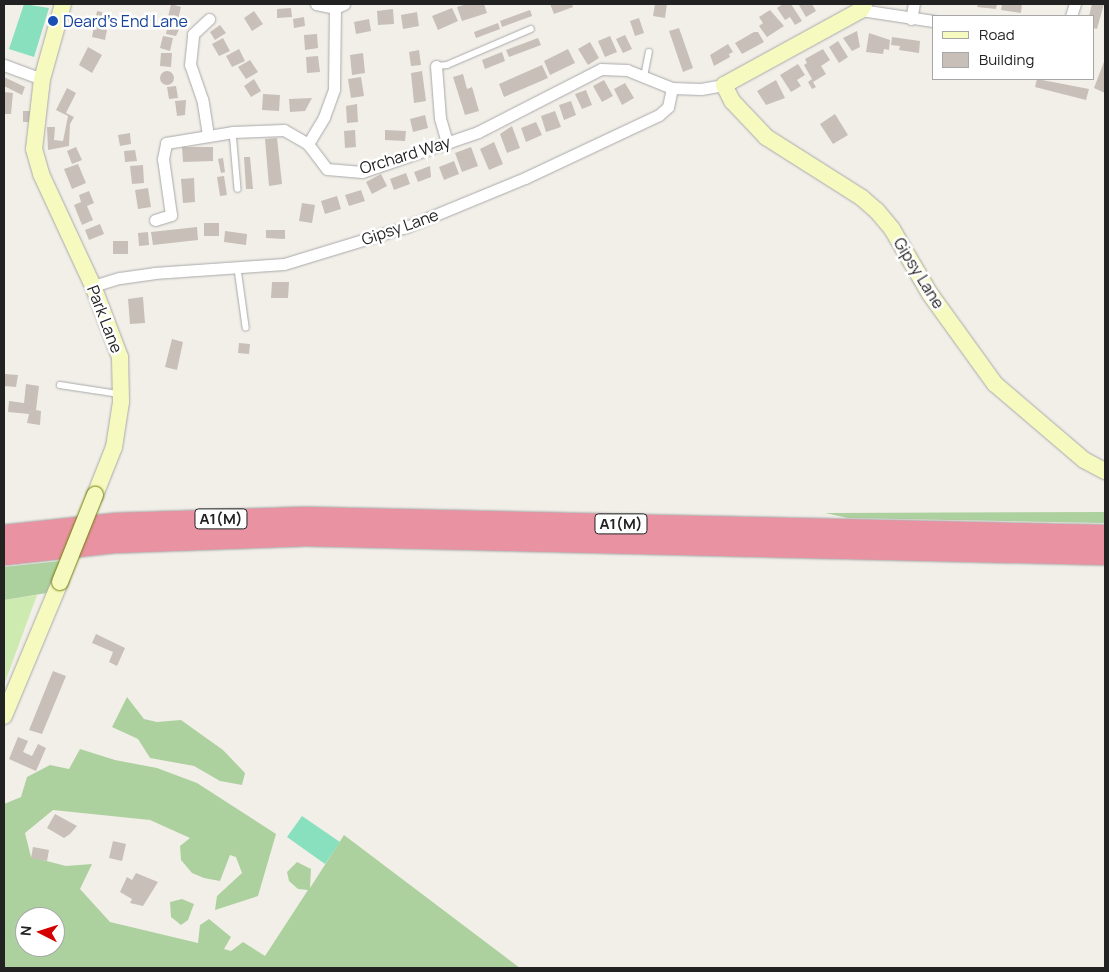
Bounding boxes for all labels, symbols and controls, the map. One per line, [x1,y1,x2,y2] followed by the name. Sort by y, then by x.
[63,11,188,31] place label: Deard's End Lane
[47,15,59,27] marker: Deard's End Lane
[932,15,1094,80] legend
[979,24,1015,45] text: Road
[979,49,1034,70] text: Building
[357,132,453,178] street label: Orchard Way
[359,205,441,249] street label: Gipsy Lane
[890,234,948,312] street label: Gipsy Lane
[83,282,127,356] street label: Park Lane
[194,506,248,532] road number: A1(M)
[594,512,648,536] road number: A1(M)
[15,907,65,957] north arrow
[16,925,35,937] text: N

